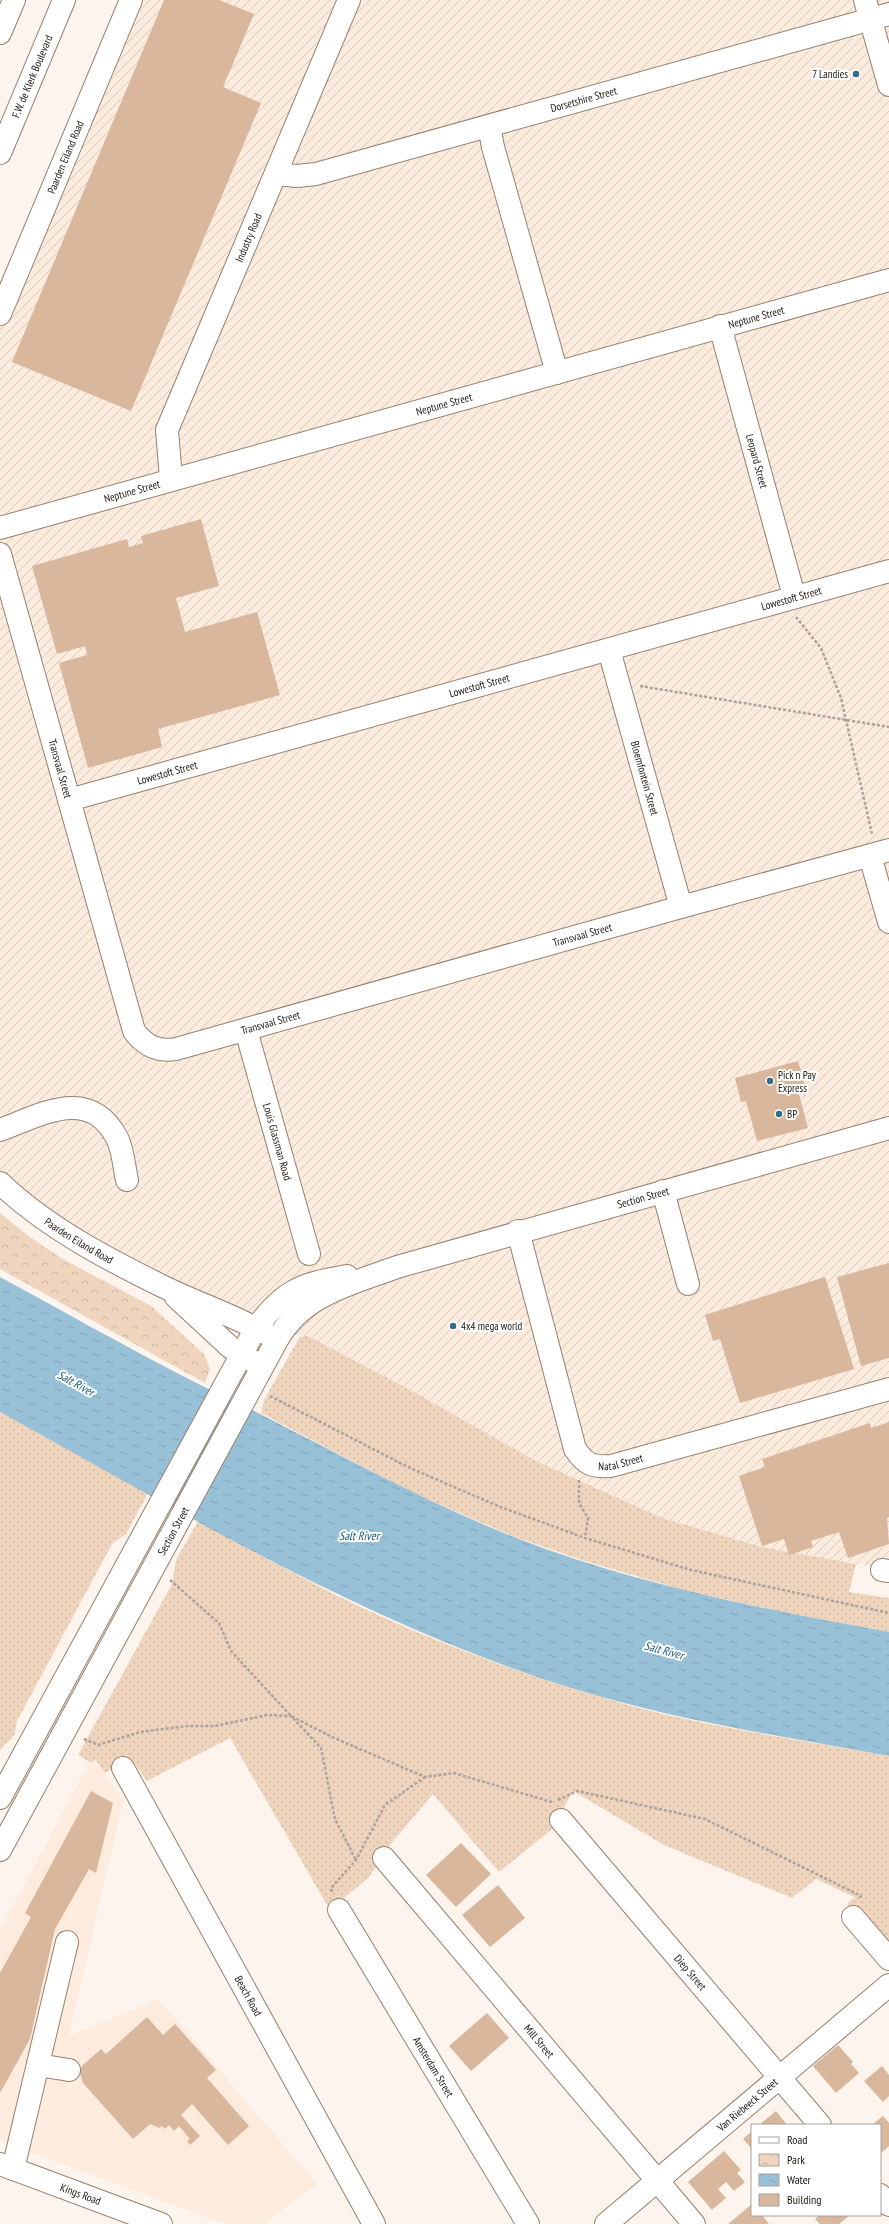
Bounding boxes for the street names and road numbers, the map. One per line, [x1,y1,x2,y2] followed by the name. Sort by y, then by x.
[9,33,56,120] street label: F.W. de Klerk Boulevard
[549,83,618,115] street label: Dorsetshire Street
[44,118,87,196] street label: Paarden Eiland Road
[232,211,265,264] street label: Industry Road
[726,303,786,332] street label: Neptune Street
[414,390,474,419] street label: Neptune Street
[743,432,771,490] street label: Leopard Street
[102,477,162,506] street label: Neptune Street
[760,583,823,613] street label: Lowestoft Street
[448,670,511,700] street label: Lowestoft Street
[45,738,75,800] street label: Transvaal Street
[628,739,662,817] street label: Bloemfontein Street
[136,757,199,788] street label: Lowestoft Street
[551,920,613,950] street label: Transvaal Street
[239,1008,302,1037] street label: Transvaal Street
[260,1102,295,1182] street label: Louis Glassman Road
[615,1184,671,1211] street label: Section Street
[42,1214,116,1267] street label: Paarden Eiland Road
[598,1451,644,1473] street label: Natal Street
[154,1504,192,1558] street label: Section Street
[671,1952,710,1993] street label: Diep Street
[232,1973,265,2019] street label: Beach Road
[521,2021,557,2061] street label: Mill Street
[410,2034,457,2100] street label: Amsterdam Street
[713,2075,781,2135] street label: Van Riebeeck Street
[58,2180,103,2208] street label: Kings Road

